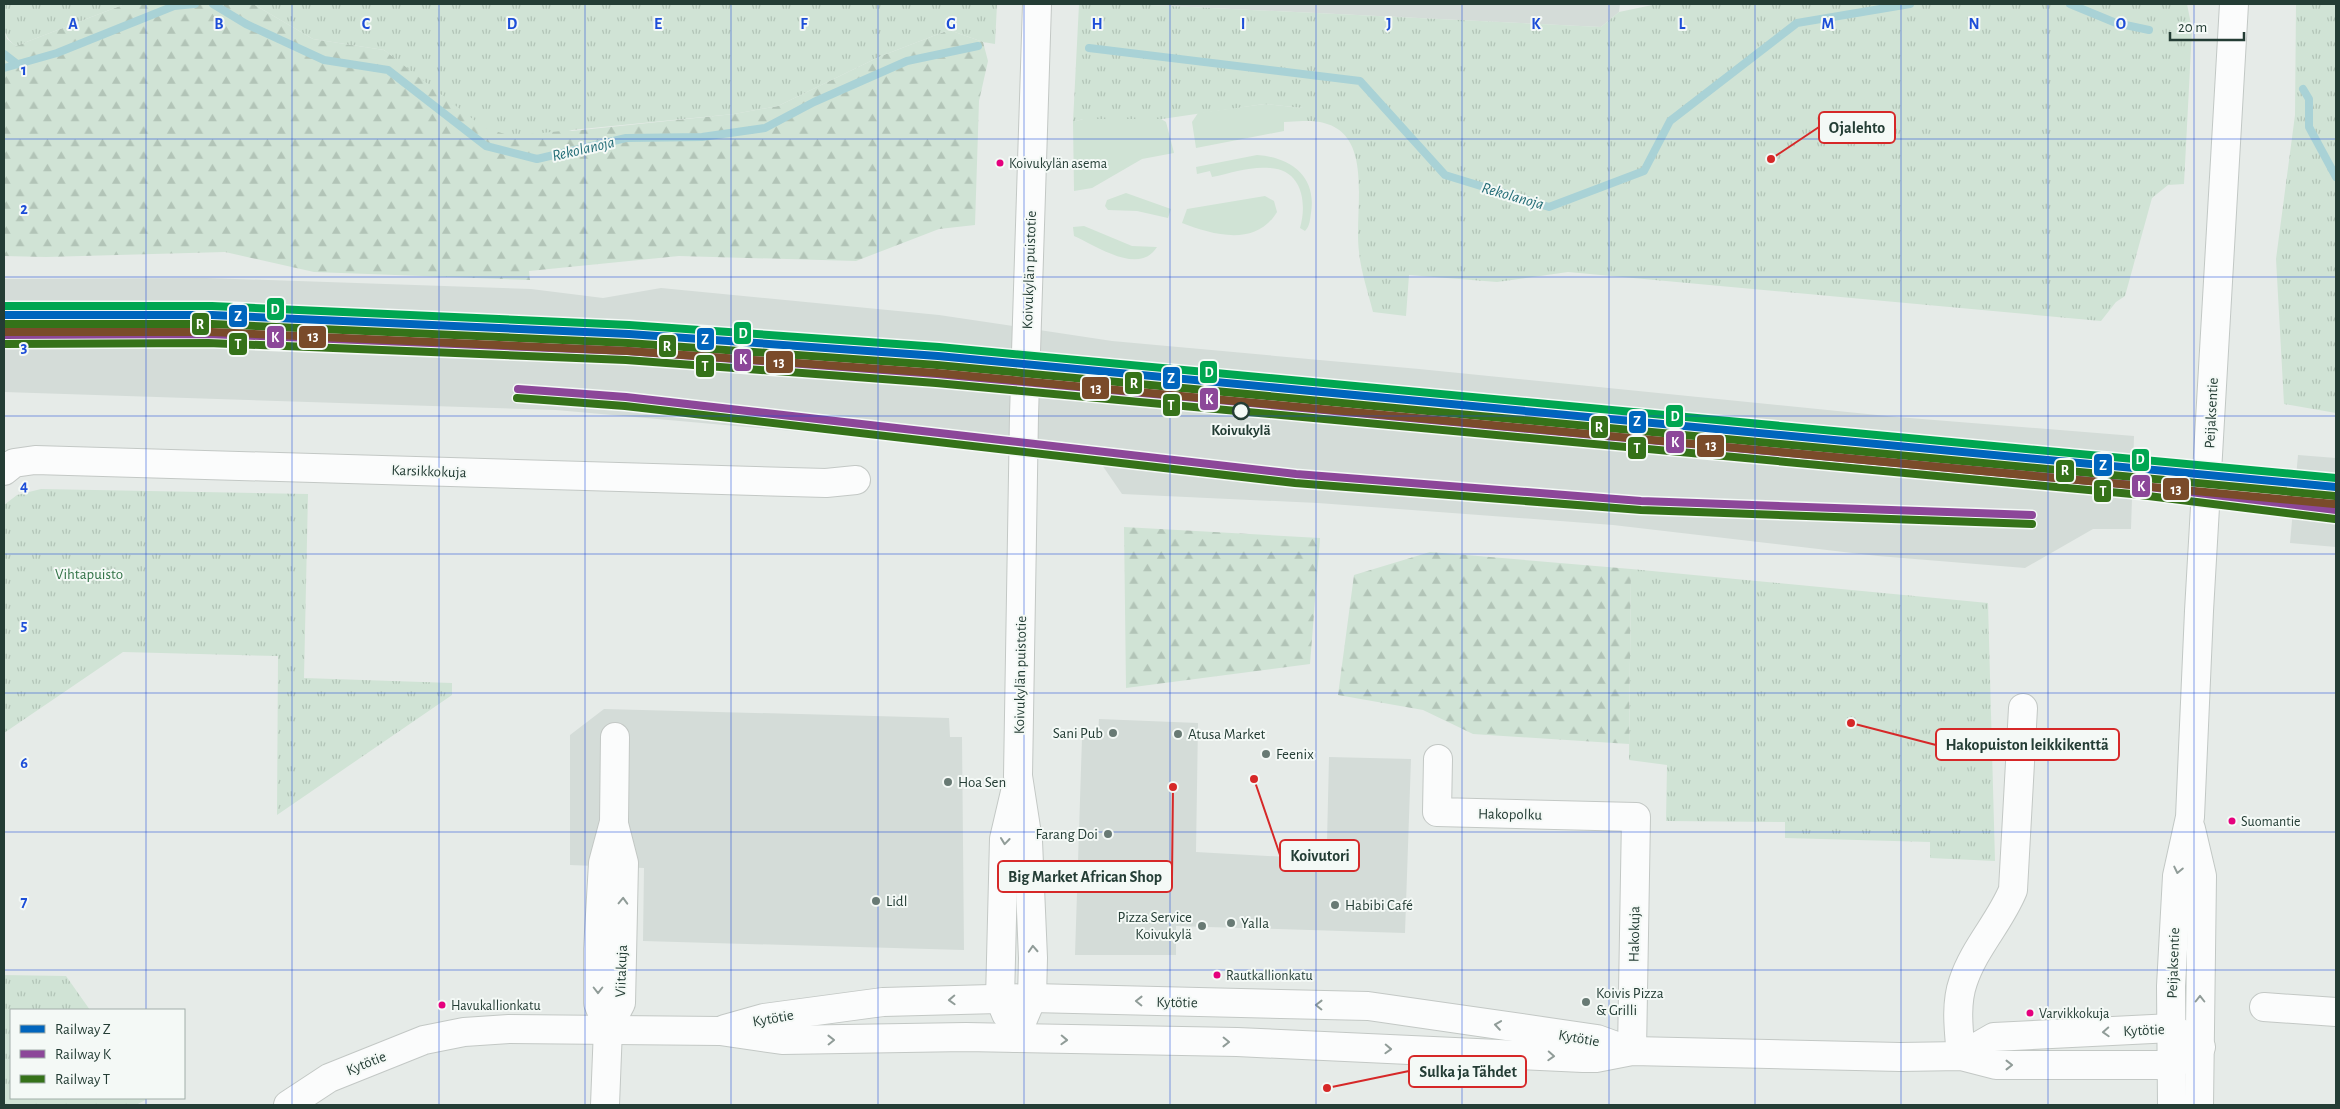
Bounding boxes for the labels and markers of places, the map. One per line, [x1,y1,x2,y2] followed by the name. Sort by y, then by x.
[1819,112,1895,143] callout: Ojalehto
[1009,157,1108,171] place label: Koivukylän asema
[995,158,1005,168] marker: Koivukylän asema
[1232,402,1250,420] marker: Koivukylä
[1211,423,1271,438] place label: Koivukylä
[1053,726,1103,741] place label: Sani Pub
[1107,727,1119,739] marker: Sani Pub
[1188,727,1266,742] place label: Atusa Market
[1172,728,1184,740] marker: Atusa Market
[1936,729,2119,760] callout: Hakopuiston leikkikenttä
[1276,747,1314,762] place label: Feenix
[1260,748,1272,760] marker: Feenix
[958,775,1006,790] place label: Hoa Sen
[942,776,954,788] marker: Hoa Sen
[2241,815,2301,829] place label: Suomantie
[2227,816,2237,826] marker: Suomantie
[1035,827,1098,842] place label: Farang Doi
[1102,828,1114,840] marker: Farang Doi
[1280,840,1359,871] callout: Koivutori
[998,861,1172,892] callout: Big Market African Shop
[886,894,907,909] place label: Lidl
[870,895,882,907] marker: Lidl
[1345,898,1413,913] place label: Habibi Café
[1329,899,1341,911] marker: Habibi Café
[1117,910,1192,942] place label: Pizza Service Koivukylä
[1241,916,1269,931] place label: Yalla
[1225,917,1237,929] marker: Yalla
[1196,920,1208,932] marker: Pizza Service Koivukylä
[1226,969,1313,983] place label: Rautkallionkatu
[1212,970,1222,980] marker: Rautkallionkatu
[1596,986,1664,1018] place label: Koivis Pizza & Grilli
[1580,996,1592,1008] marker: Koivis Pizza & Grilli
[451,999,541,1013] place label: Havukallionkatu
[437,1000,447,1010] marker: Havukallionkatu
[2039,1007,2110,1021] place label: Varvikkokuja
[2025,1008,2035,1018] marker: Varvikkokuja
[1409,1056,1526,1087] callout: Sulka ja Tähdet

